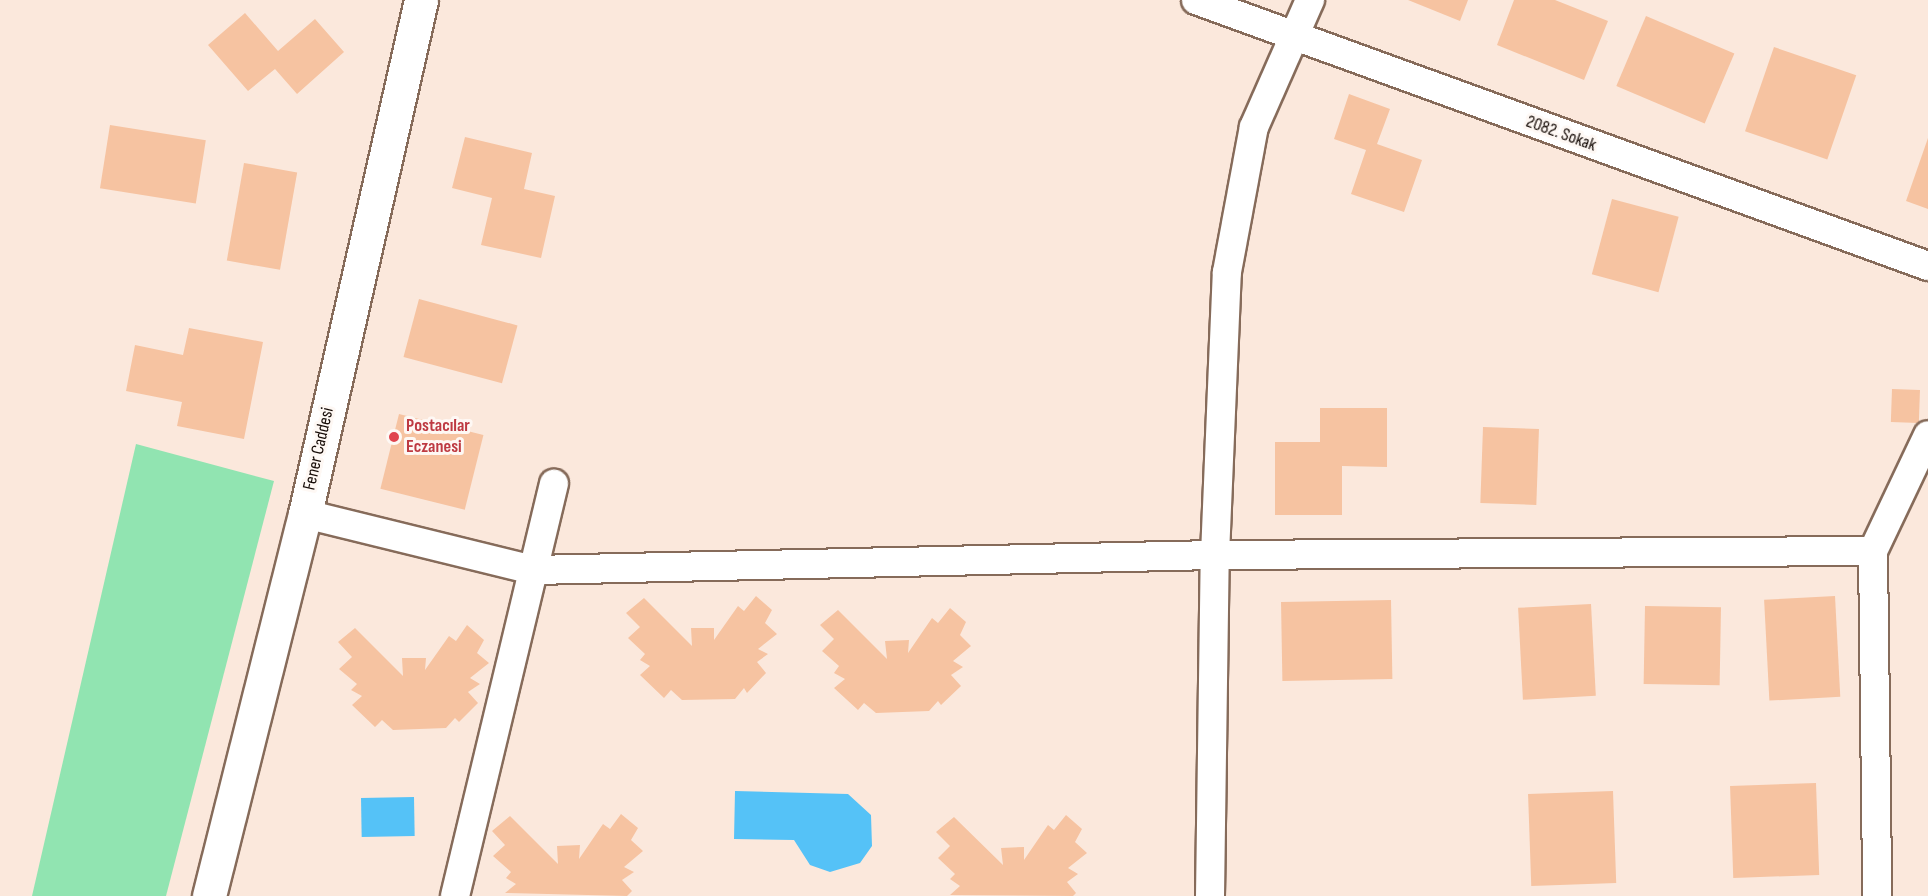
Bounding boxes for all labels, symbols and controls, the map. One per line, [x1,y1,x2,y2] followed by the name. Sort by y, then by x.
[1523,111,1599,157] street label: 2082. Sokak
[299,406,339,492] street label: Fener Caddesi
[406,416,470,458] place label: Postacılar Eczanesi
[387,430,401,444] marker: Postacılar Eczanesi

